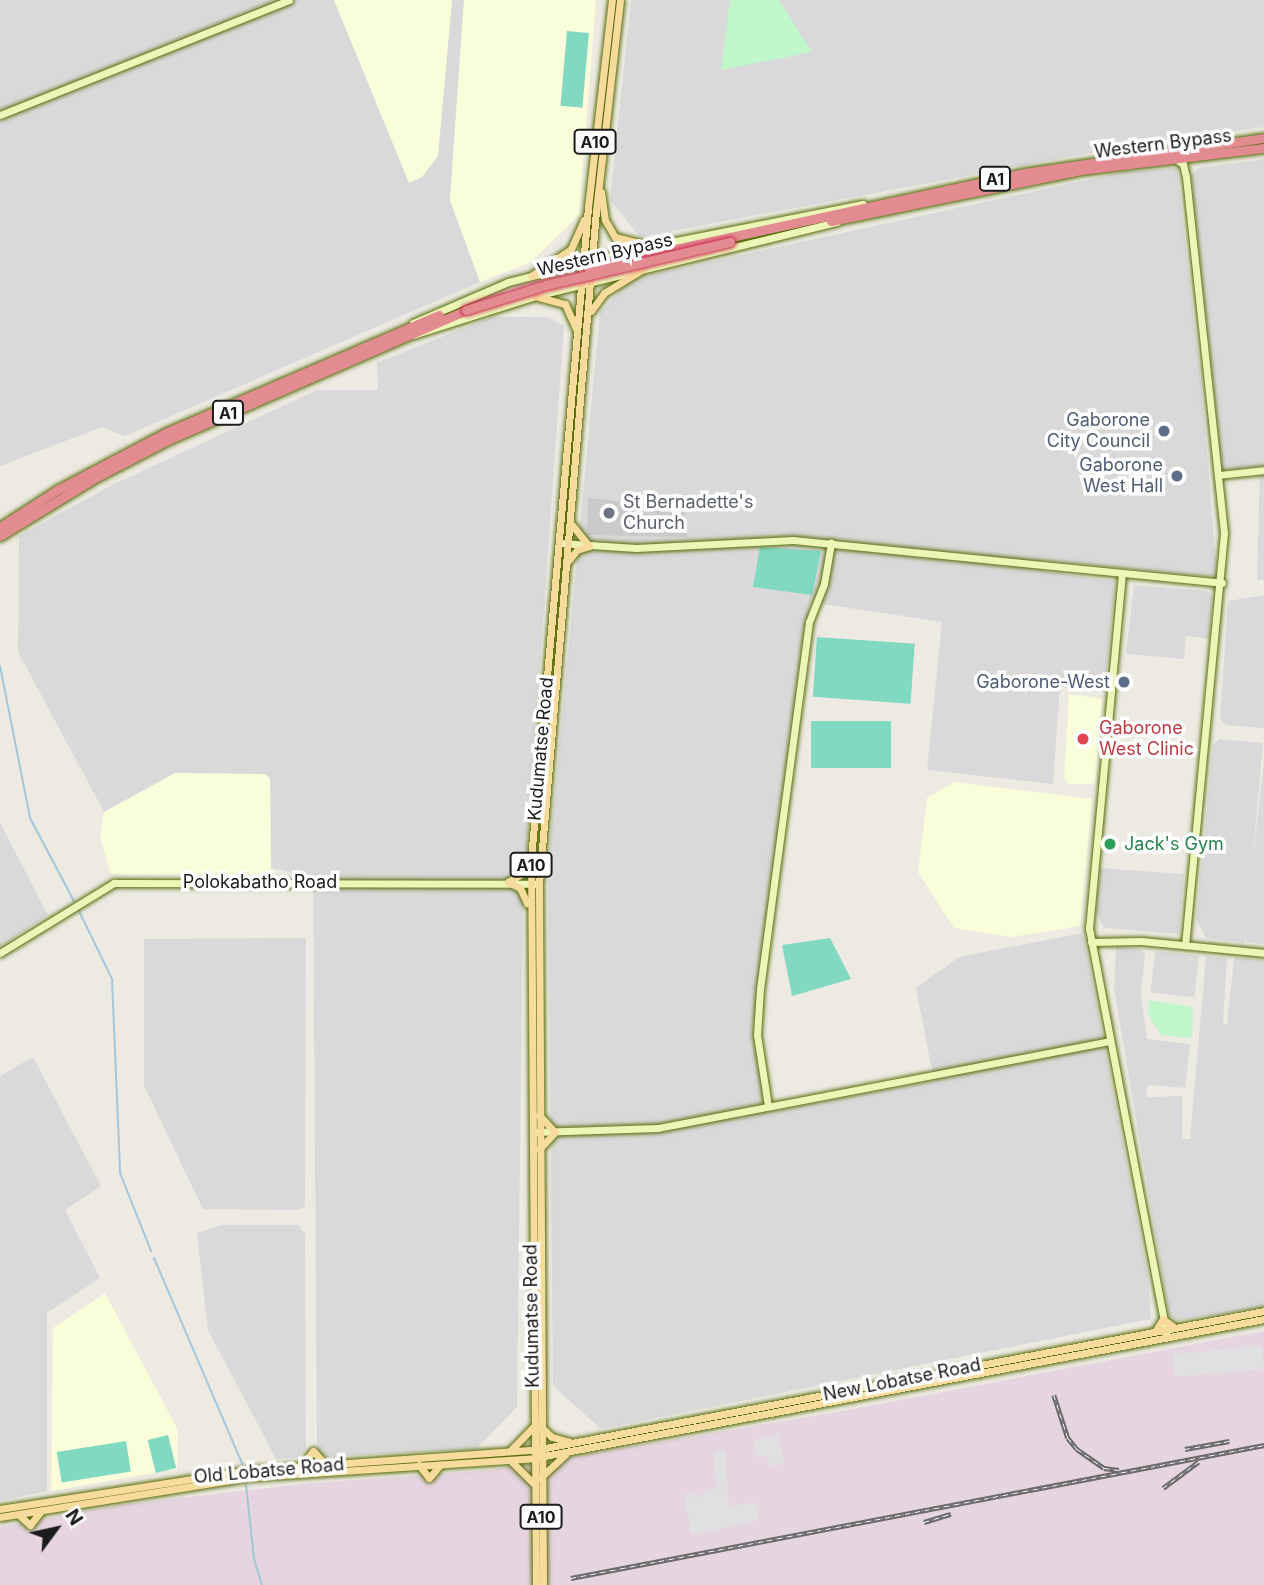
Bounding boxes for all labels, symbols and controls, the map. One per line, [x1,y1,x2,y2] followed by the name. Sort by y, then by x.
[1093,125,1233,163] street label: Western Bypass
[572,130,618,154] road number: A10
[978,167,1012,192] road number: A1
[535,229,675,281] street label: Western Bypass
[210,400,246,426] road number: A1
[1047,410,1150,452] place label: Gaborone City Council
[1156,423,1172,439] marker: Gaborone City Council
[1079,455,1163,498] place label: Gaborone West Hall
[1169,468,1185,484] marker: Gaborone West Hall
[623,492,753,534] place label: St Bernadette's Church
[601,505,617,521] marker: St Bernadette's Church
[976,671,1110,693] place label: Gaborone-West
[1116,674,1132,690] marker: Gaborone-West
[524,676,558,822] street label: Kudumatse Road
[1099,718,1194,760] place label: Gaborone West Clinic
[1073,729,1093,749] marker: Gaborone West Clinic
[1124,833,1224,855] place label: Jack's Gym
[1102,836,1118,852] marker: Jack's Gym
[508,852,554,878] road number: A10
[183,871,337,893] street label: Polokabatho Road
[520,1244,544,1388] street label: Kudumatse Road
[821,1354,983,1406] street label: New Lobatse Road
[193,1454,345,1488] street label: Old Lobatse Road
[21,1494,91,1564] north arrow
[518,1504,564,1530] road number: A10
[60,1505,88,1530] text: N

